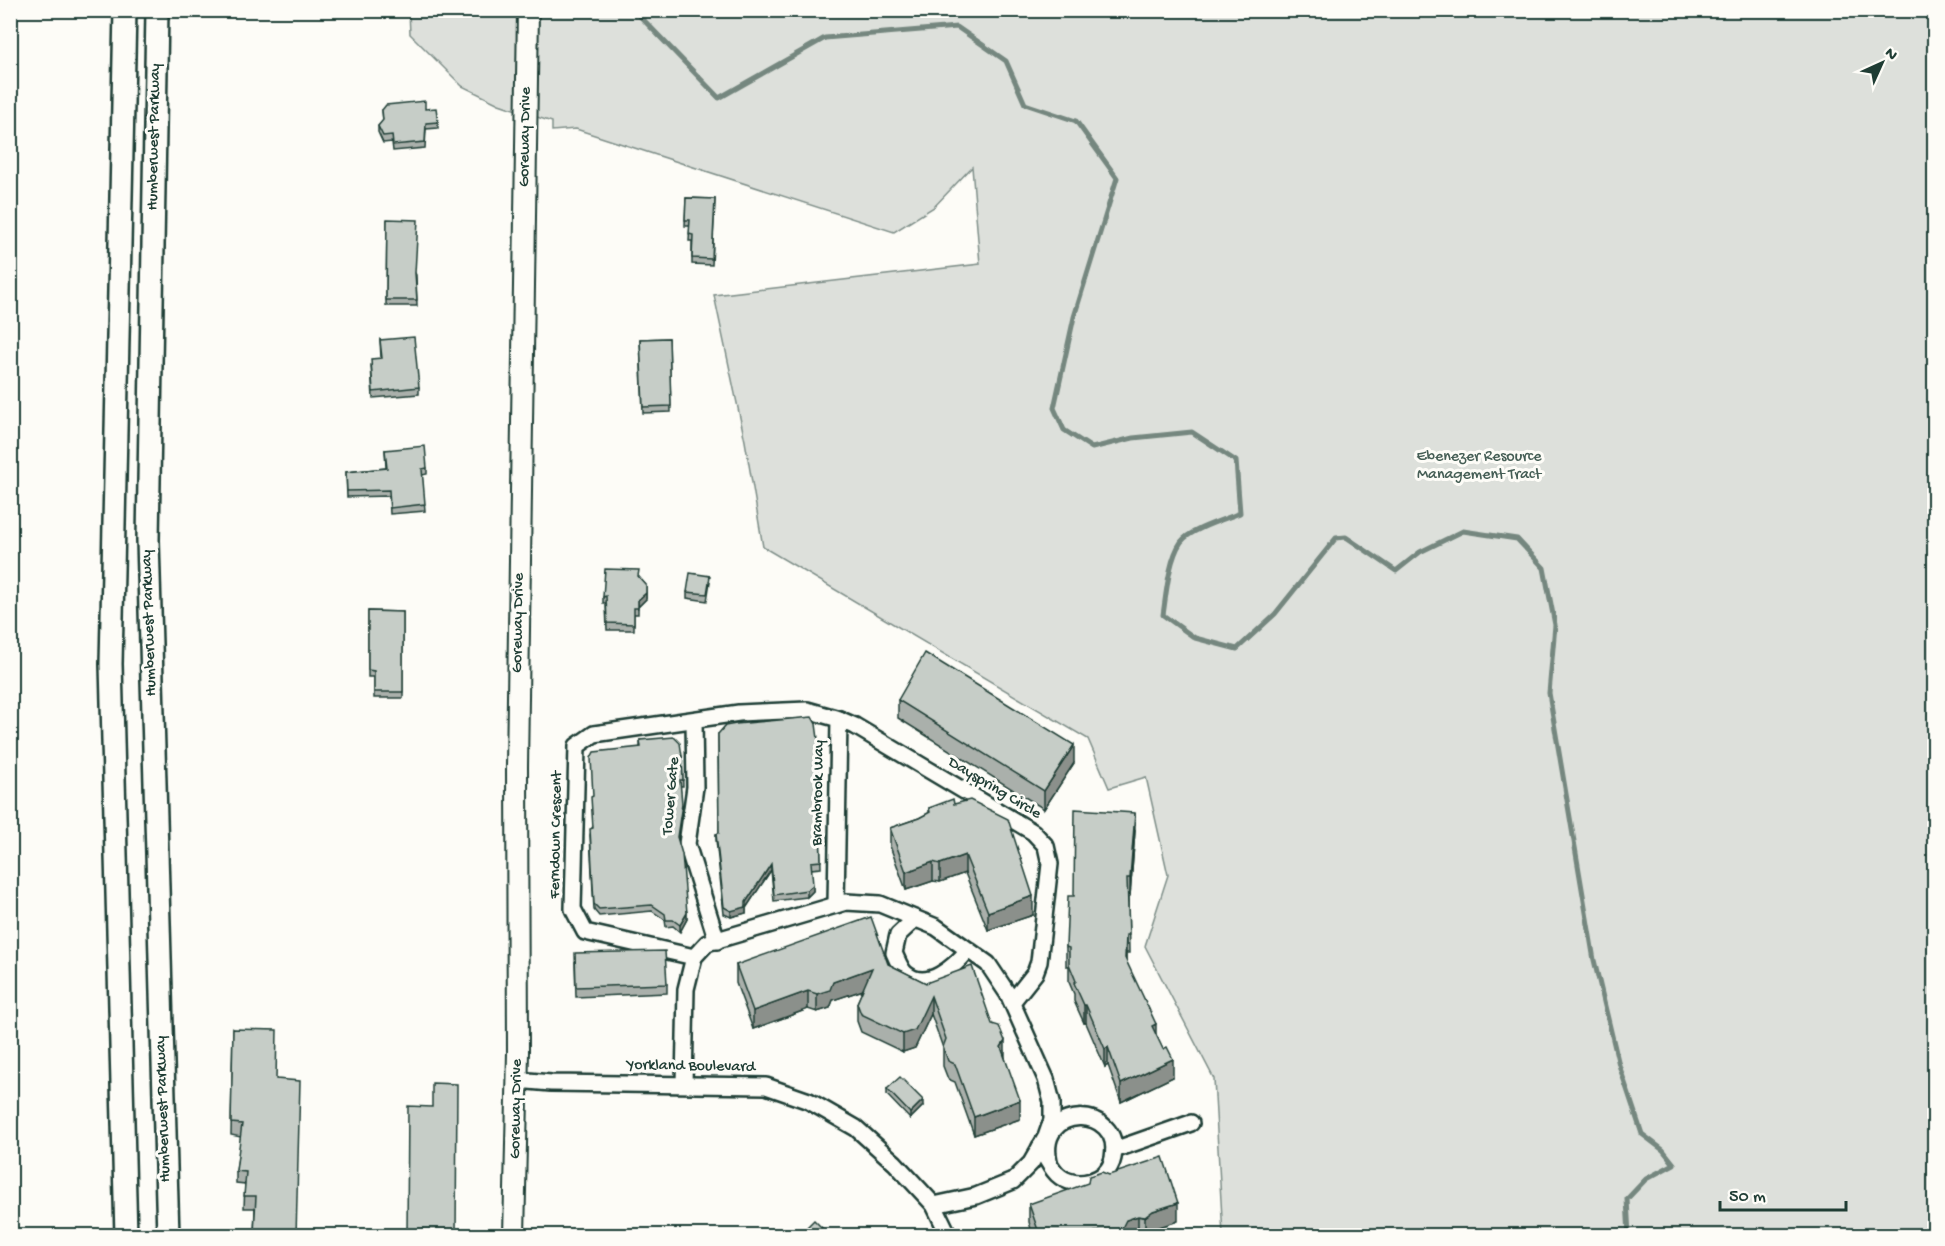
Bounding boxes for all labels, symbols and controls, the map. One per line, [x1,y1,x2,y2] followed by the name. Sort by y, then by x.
[1852,33,1912,93] north arrow
[1880,44,1901,66] text: N
[144,63,166,211] street label: Humberwest Parkway
[516,86,536,187] street label: Goreway Drive
[1417,448,1542,485] park label: Ebenezer Resource Management Tract
[138,549,162,697] street label: Humberwest Parkway
[509,572,529,673] street label: Goreway Drive
[809,740,829,847] street label: Brambrook Way
[943,753,1045,825] street label: Dayspring Circle
[659,755,685,837] street label: Tower Gate
[546,770,568,900] street label: Ferndown Crescent
[152,1035,176,1183] street label: Humberwest Parkway
[625,1056,757,1078] street label: Yorkland Boulevard
[507,1058,527,1159] street label: Goreway Drive
[1720,1174,1846,1212] scale bar
[1729,1187,1766,1208] text: 50 m

